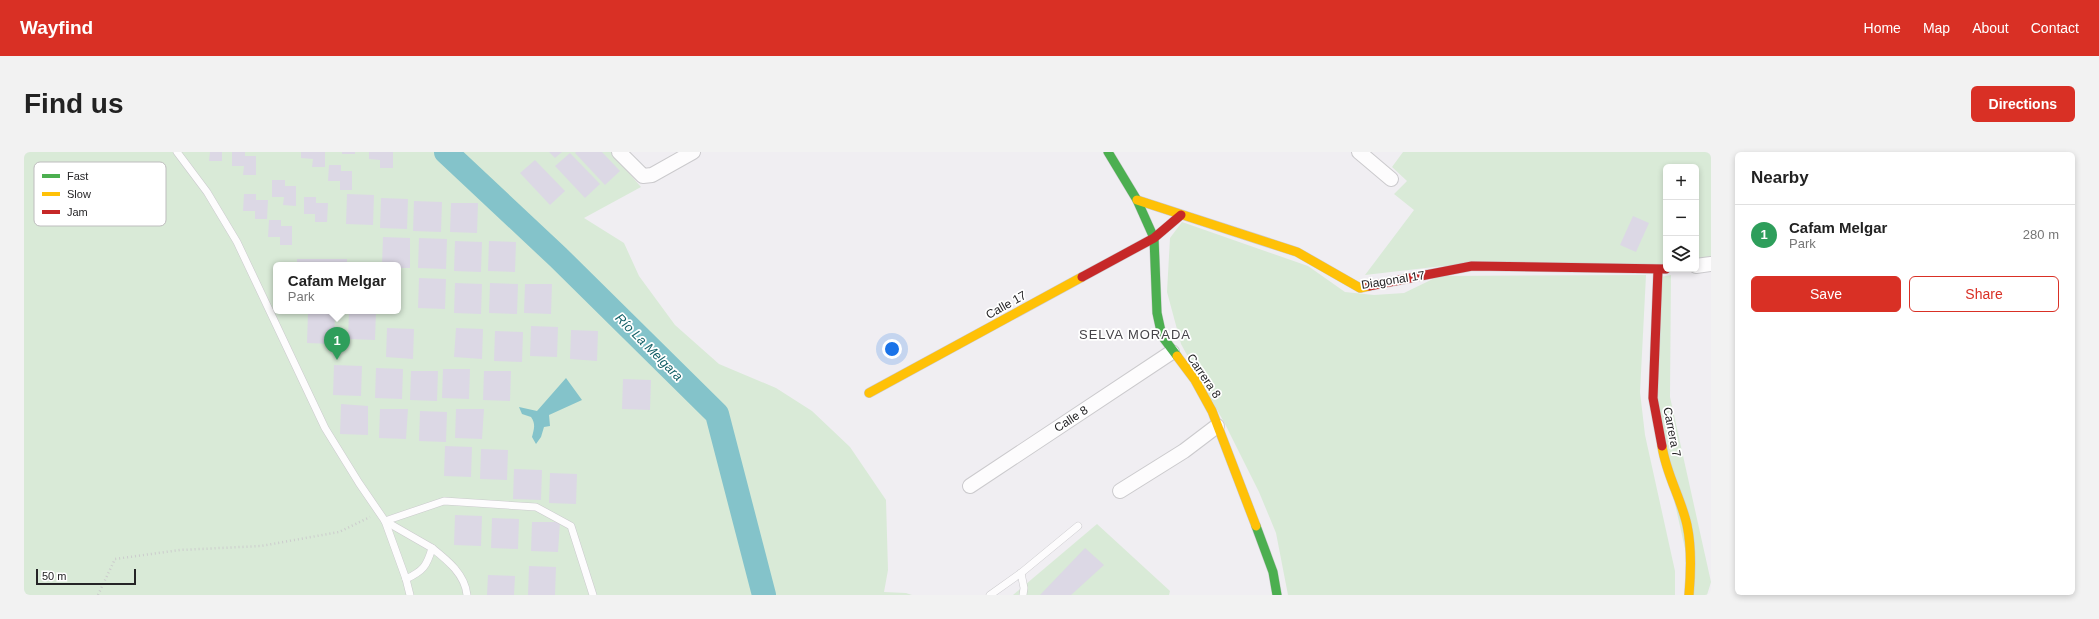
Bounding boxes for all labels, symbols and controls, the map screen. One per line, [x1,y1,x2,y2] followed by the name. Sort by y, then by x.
[20,17,93,38] text: Wayfind
[1864,20,1901,36] text: Home
[1923,20,1950,36] text: Map
[1972,20,2009,36] text: About
[2031,20,2079,36] text: Contact
[1971,86,2075,122] button: Directions
[24,88,124,119] text: Find us
[34,162,166,226] legend
[1663,164,1699,272] map controls
[1663,164,1699,200] button: +
[1751,168,1809,187] text: Nearby
[67,170,88,182] text: Fast
[67,188,91,200] text: Slow
[1663,200,1699,236] button: −
[67,206,88,218] text: Jam
[1789,219,1887,236] text: Cafam Melgar
[1760,227,1768,242] text: 1
[2023,227,2059,242] text: 280 m
[1663,236,1699,272] button: layers
[1789,236,1816,251] text: Park
[273,262,401,314] popup
[1360,268,1426,292] street label: Diagonal 17
[288,272,386,289] text: Cafam Melgar
[1751,276,1901,312] button: Save
[1909,276,2059,312] button: Share
[983,288,1029,322] street label: Calle 17
[288,289,315,304] text: Park
[612,310,686,384] water label: Río La Melgara
[324,327,350,360] pin: 1
[1079,327,1191,342] district label: SELVA MORADA
[882,339,902,359] your location
[1184,351,1224,401] street label: Carrera 8
[1052,403,1091,435] street label: Calle 8
[1660,406,1684,459] street label: Carrera 7
[36,567,136,586] scale bar
[42,570,66,582] text: 50 m

